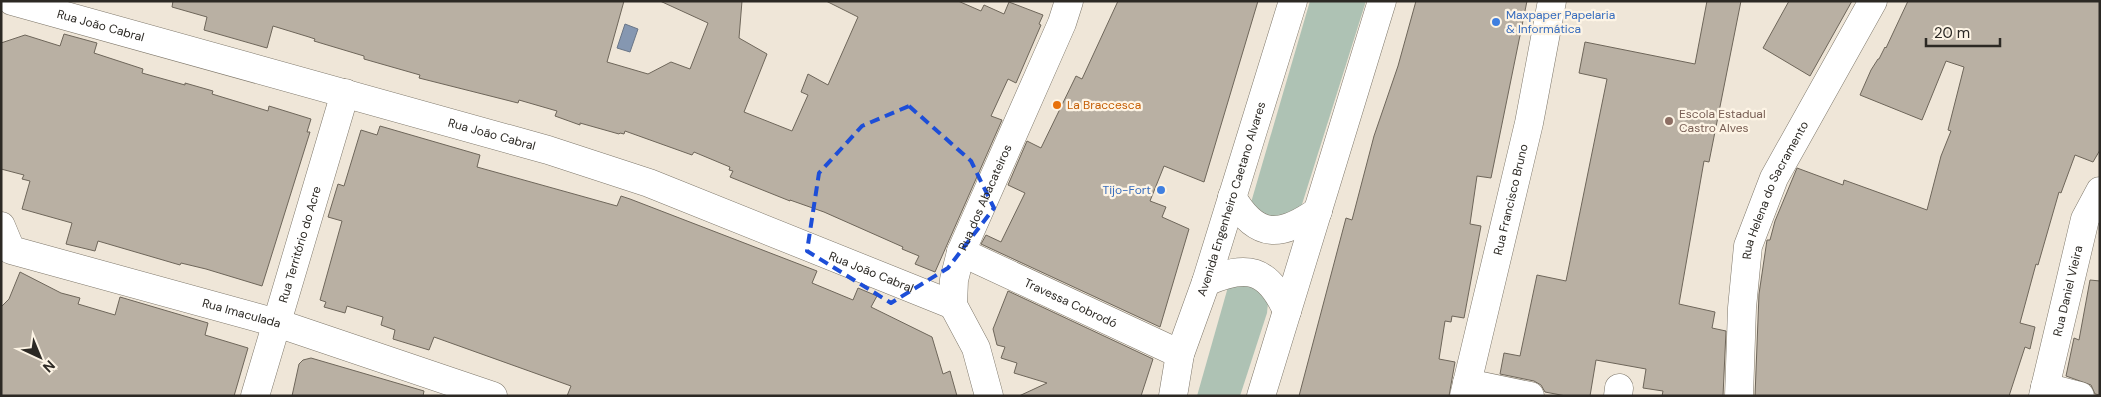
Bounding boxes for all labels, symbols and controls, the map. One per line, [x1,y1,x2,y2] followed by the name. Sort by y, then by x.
[55,6,146,45] street label: Rua João Cabral
[1506,7,1615,37] place label: Maxpaper Papelaria & Informática
[1926,15,2000,47] scale bar
[1490,16,1502,28] marker: Maxpaper Papelaria & Informática
[1934,23,1970,43] text: 20 m
[1067,97,1141,113] place label: La Braccesca
[1051,99,1063,111] marker: La Braccesca
[1194,100,1269,298] street label: Avenida Engenheiro Caetano Alvares
[1679,106,1766,136] place label: Escola Estadual Castro Alves
[446,115,537,154] street label: Rua João Cabral
[1663,115,1675,127] marker: Escola Estadual Castro Alves
[1739,118,1812,260] street label: Rua Helena do Sacramento
[955,142,1015,253] street label: Rua dos Abacateiros
[1490,142,1532,257] street label: Rua Francisco Bruno
[1102,182,1151,198] place label: Tijo-Fort
[275,184,325,305] street label: Rua Território do Acre
[1155,184,1167,196] marker: Tijo-Fort
[2049,244,2086,338] street label: Rua Daniel Vieira
[826,248,916,296] street label: Rua João Cabral
[1022,275,1120,332] street label: Travessa Cobrodó
[200,295,283,332] street label: Rua Imaculada
[15,332,65,382] north arrow
[39,356,59,376] text: N

